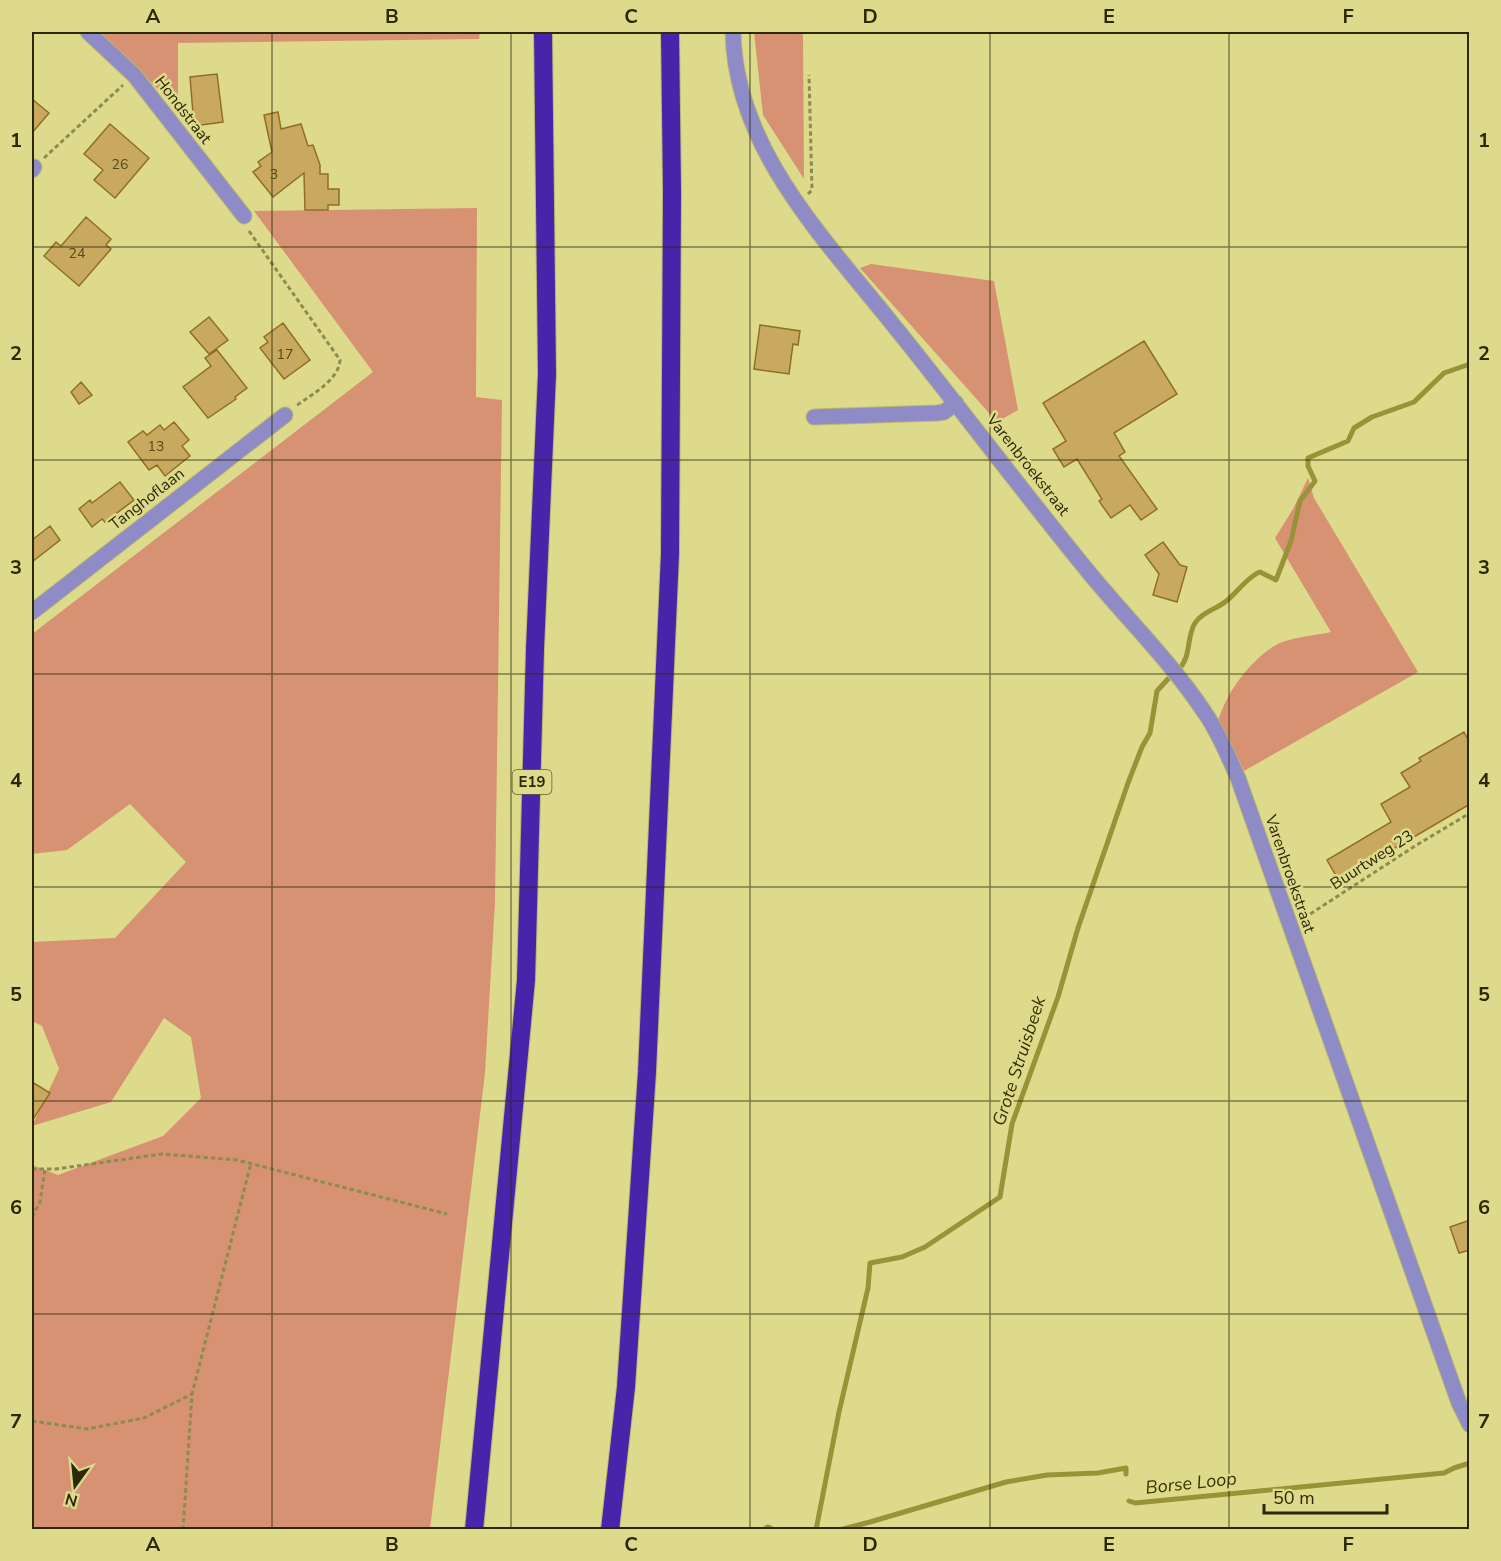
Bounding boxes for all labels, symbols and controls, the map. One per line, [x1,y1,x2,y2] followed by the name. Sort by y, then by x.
[146,3,161,30] text: A
[385,3,399,30] text: B
[624,3,638,30] text: C
[862,3,878,30] text: D
[1103,3,1115,30] text: E
[1342,3,1354,30] text: F
[149,71,217,149] street label: Hondstraat
[10,127,22,154] text: 1
[1478,127,1490,154] text: 1
[112,155,128,174] house number: 26
[270,165,278,184] house number: 3
[69,244,85,263] house number: 24
[10,340,22,367] text: 2
[1478,340,1490,367] text: 2
[277,345,293,364] house number: 17
[981,409,1075,521] street label: Varenbroekstraat
[148,437,164,456] house number: 13
[105,463,189,535] street label: Tanghoflaan
[10,554,22,581] text: 3
[1478,554,1490,581] text: 3
[10,767,22,794] text: 4
[1478,767,1490,794] text: 4
[512,770,552,794] road number: E19
[1259,811,1321,936] street label: Varenbroekstraat
[1326,825,1418,895] street label: Buurtweg 23
[10,981,22,1008] text: 5
[1478,981,1490,1008] text: 5
[987,992,1052,1129] water label: Grote Struisbeek
[10,1194,22,1221] text: 6
[1478,1194,1490,1221] text: 6
[10,1408,22,1435] text: 7
[1478,1408,1490,1435] text: 7
[45,1456,105,1516] north arrow
[1144,1466,1238,1500] water label: Borse Loop
[1264,1477,1387,1515] scale bar
[1273,1486,1315,1510] text: 50 m
[63,1487,80,1512] text: N
[146,1531,161,1558] text: A
[385,1531,399,1558] text: B
[624,1531,638,1558] text: C
[862,1531,878,1558] text: D
[1103,1531,1115,1558] text: E
[1342,1531,1354,1558] text: F

